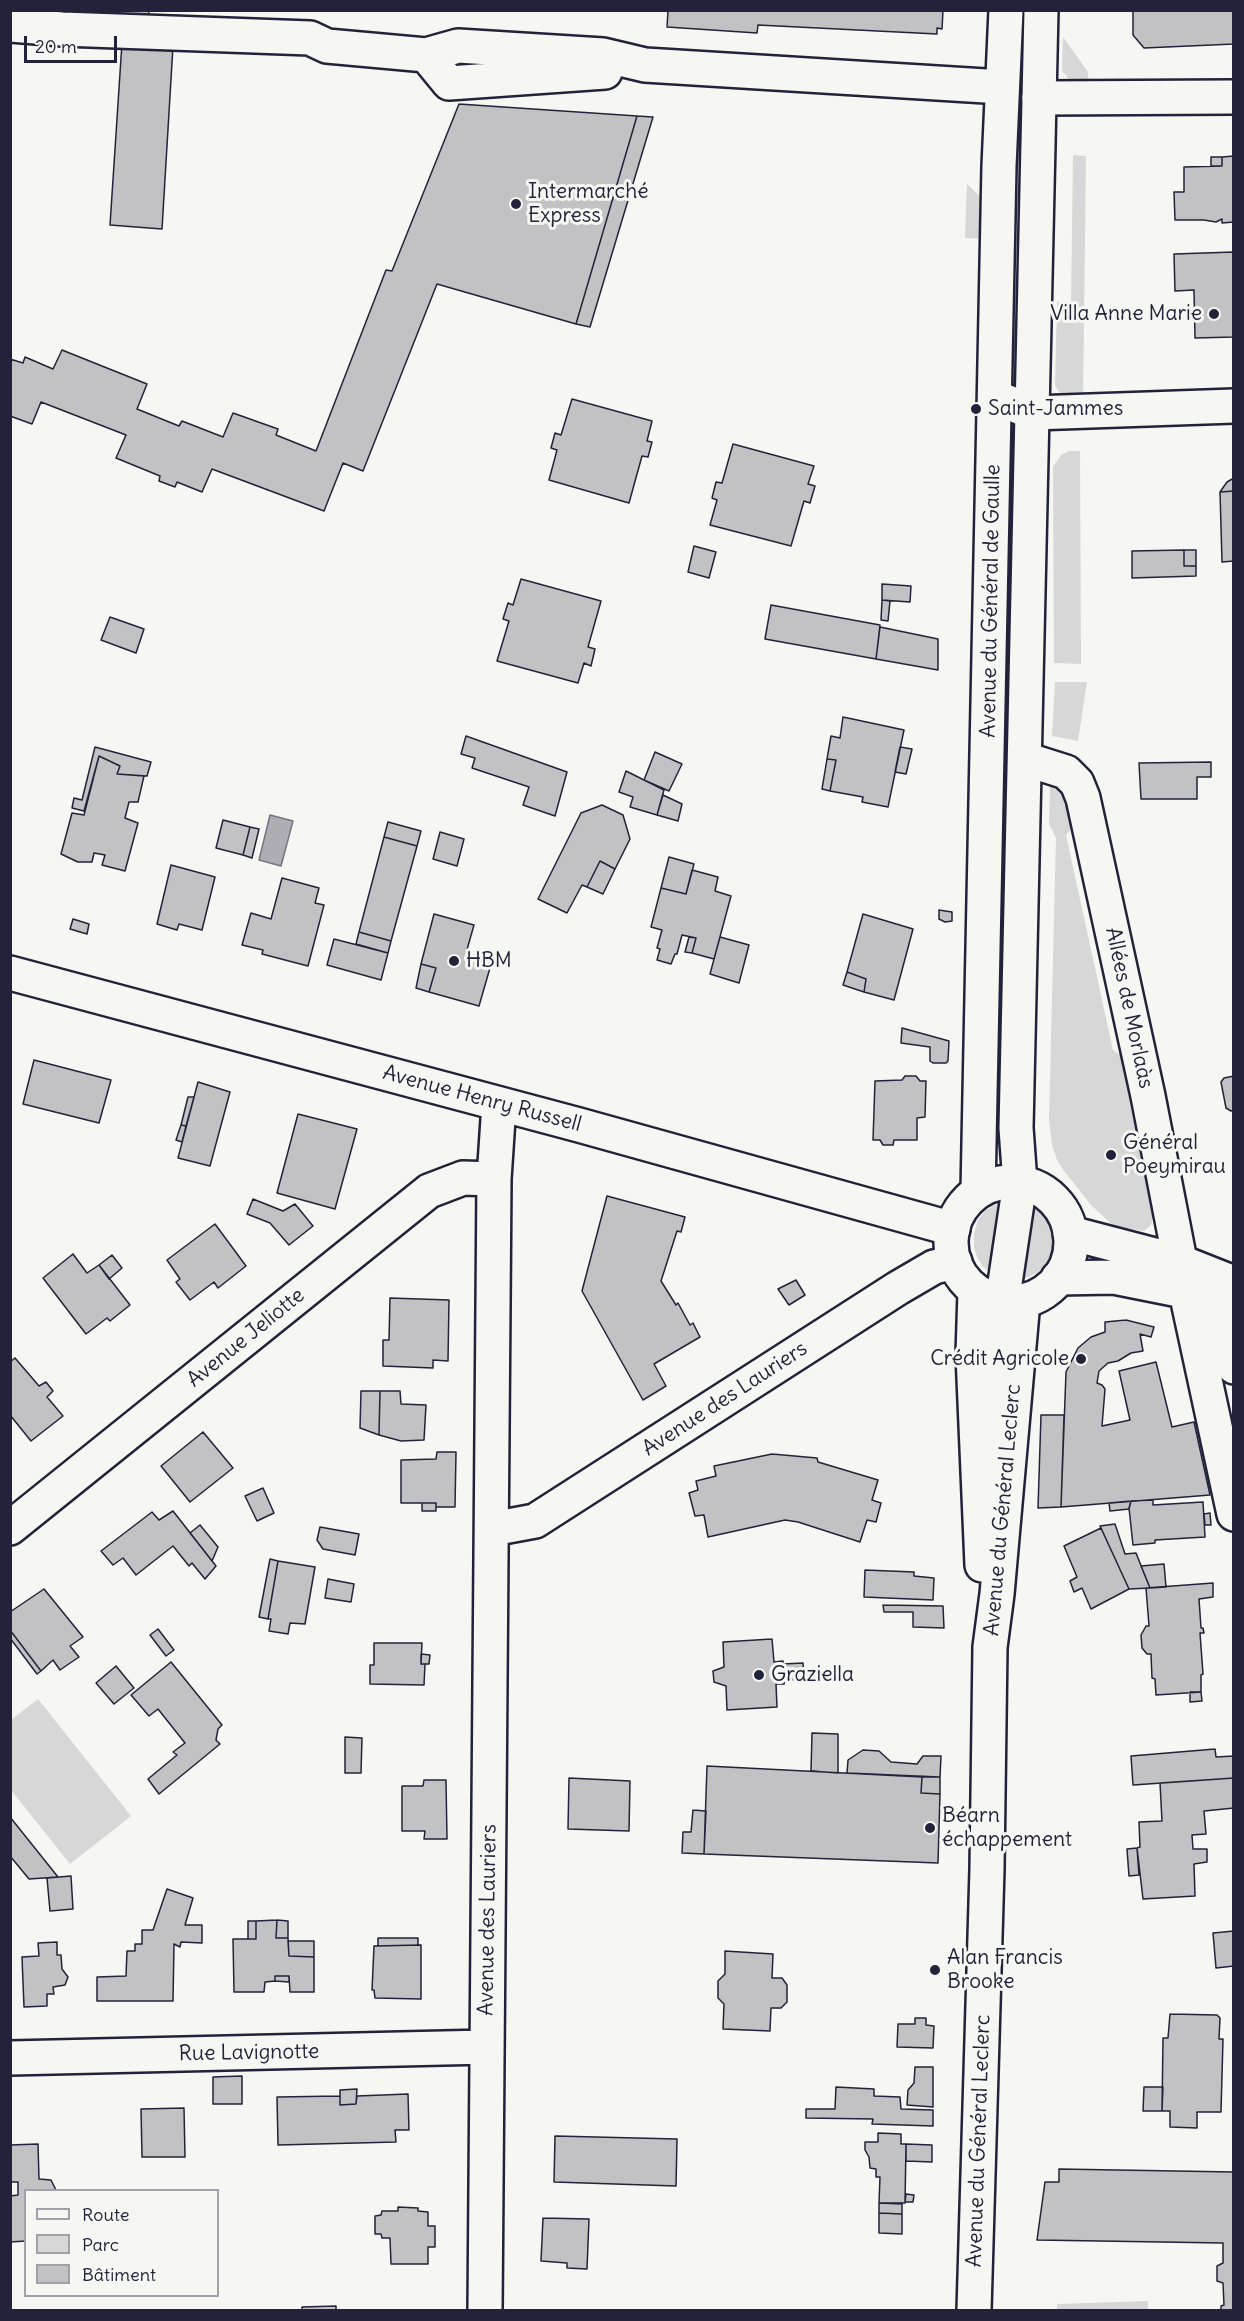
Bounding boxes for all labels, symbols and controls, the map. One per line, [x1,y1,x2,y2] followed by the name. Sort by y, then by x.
[27,24,120,62] scale bar
[35,35,77,58] text: 20 m
[528,179,649,229] place label: Intermarché Express
[509,197,523,211] marker: Intermarché Express
[1050,301,1202,327] place label: Villa Anne Marie
[1207,307,1221,321] marker: Villa Anne Marie
[988,396,1123,422] place label: Saint-Jammes
[969,402,983,416] marker: Saint-Jammes
[976,464,1006,738] street label: Avenue du Général de Gaulle
[1100,925,1158,1091] street label: Allées de Morlaàs
[466,948,512,974] place label: HBM
[447,954,461,968] marker: HBM
[380,1060,584,1138] street label: Avenue Henry Russell
[1123,1130,1226,1180] place label: Général Poeymirau
[1104,1148,1118,1162] marker: Général Poeymirau
[182,1283,310,1393] street label: Avenue Jeliotte
[638,1336,812,1462] street label: Avenue des Lauriers
[930,1346,1069,1372] place label: Crédit Agricole
[1074,1352,1088,1366] marker: Crédit Agricole
[979,1383,1027,1637] street label: Avenue du Général Leclerc
[771,1662,854,1688] place label: Graziella
[752,1668,766,1682] marker: Graziella
[942,1803,1072,1853] place label: Béarn échappement
[923,1821,937,1835] marker: Béarn échappement
[474,1824,502,2016] street label: Avenue des Lauriers
[947,1945,1063,1995] place label: Alan Francis Brooke
[928,1963,942,1977] marker: Alan Francis Brooke
[962,2014,996,2268] street label: Avenue du Général Leclerc
[178,2039,320,2067] street label: Rue Lavignotte
[24,2189,219,2297] legend
[82,2203,130,2226] text: Route
[82,2233,119,2256] text: Parc
[82,2263,156,2286] text: Bâtiment

